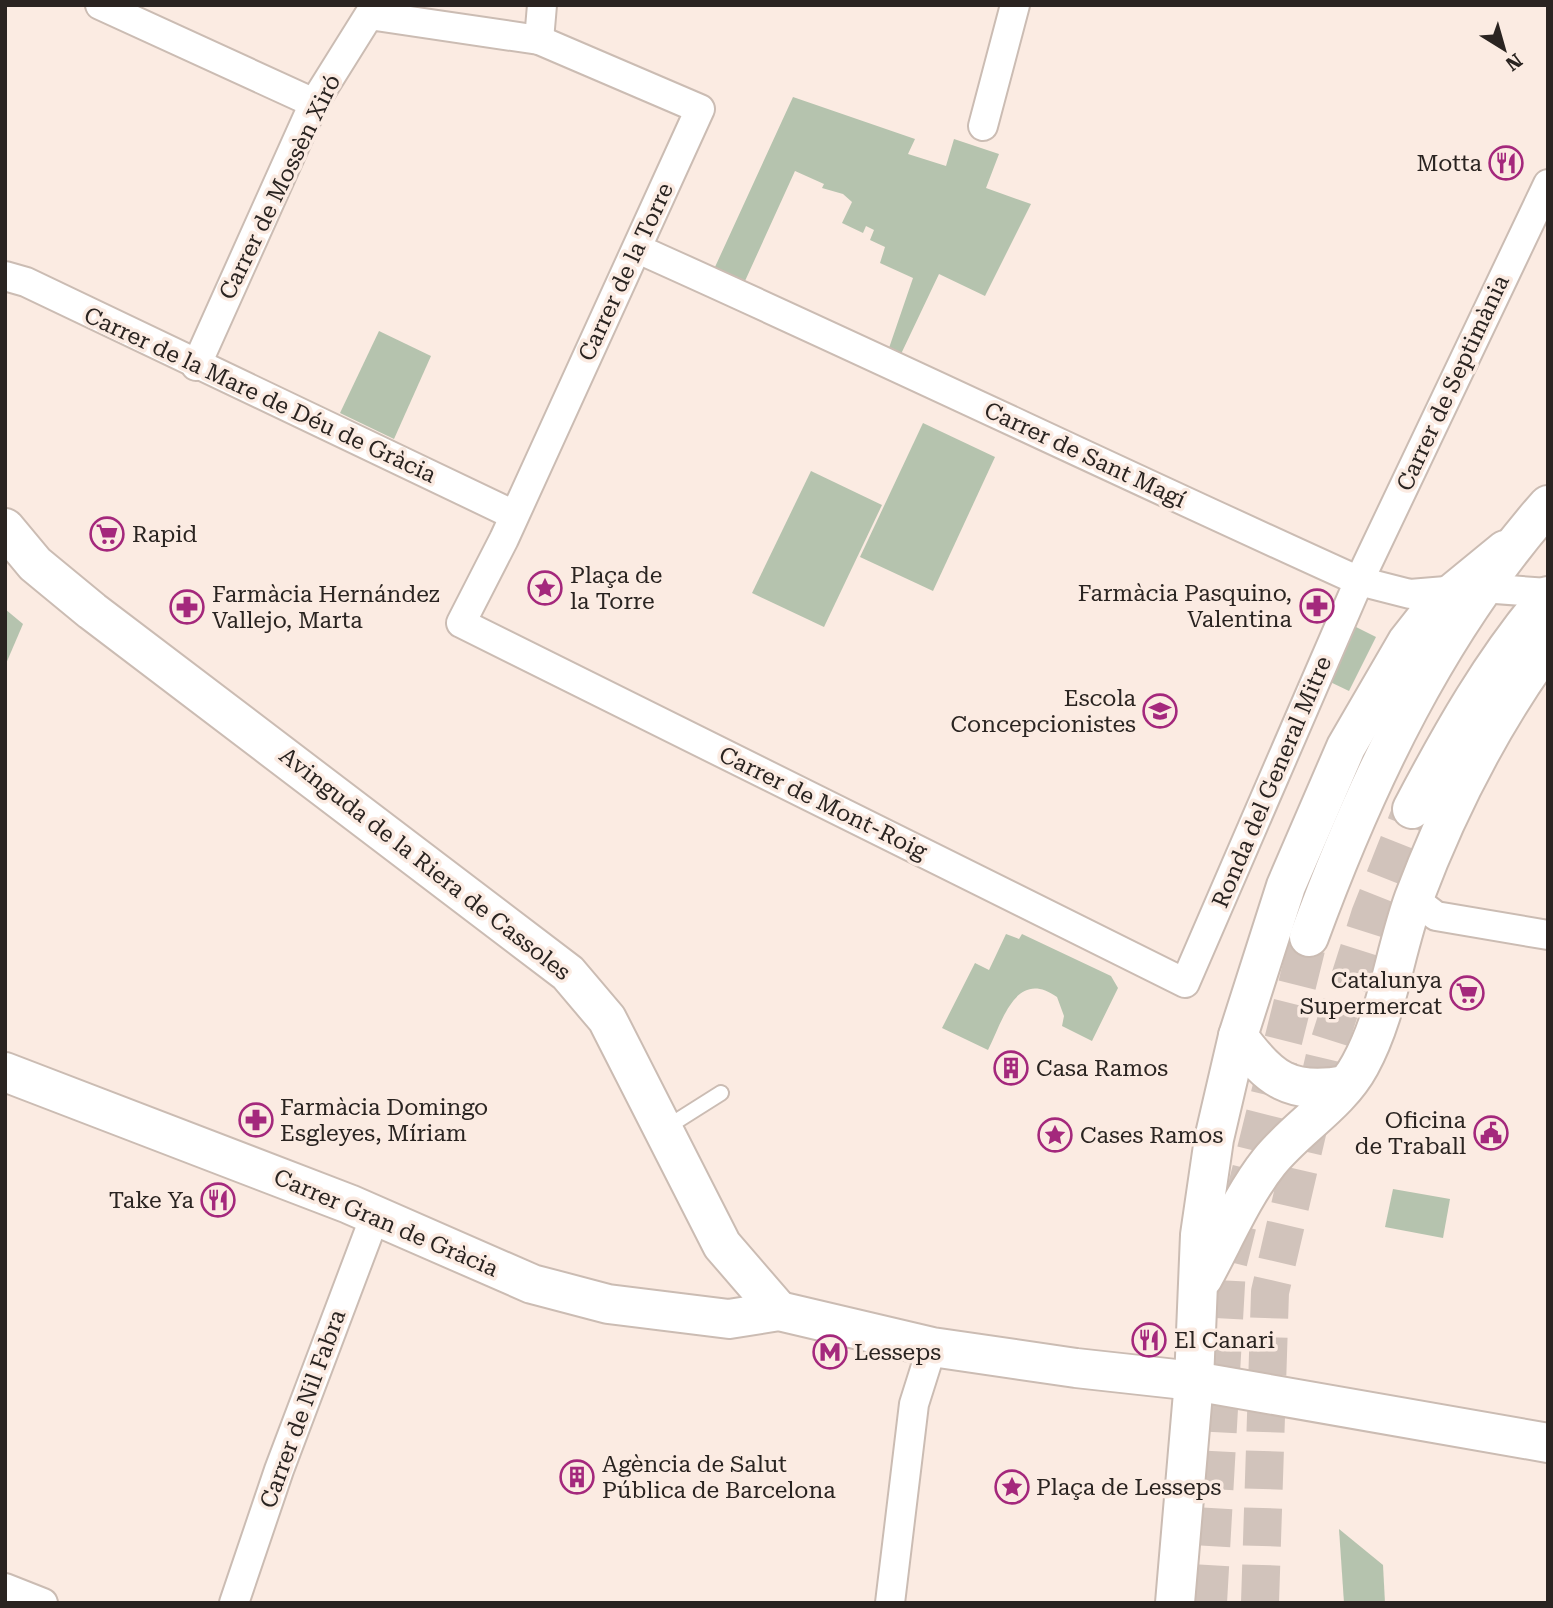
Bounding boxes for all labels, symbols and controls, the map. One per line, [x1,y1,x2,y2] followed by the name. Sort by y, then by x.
[1469,14,1539,84] north arrow
[1501,49,1527,76] text: N
[214,70,346,304] street label: Carrer de Mossèn Xiró
[1487,144,1525,182] restaurant icon: Motta
[1416,150,1483,177] place label: Motta
[573,179,679,365] street label: Carrer de la Torre
[1391,270,1515,495] street label: Carrer de Septimània
[80,301,441,489] street label: Carrer de la Mare de Déu de Gràcia
[980,396,1190,514] street label: Carrer de Sant Magí
[88,515,126,553] supermarket icon: Rapid
[132,521,198,548] place label: Rapid
[570,562,662,615] place label: Plaça de la Torre
[526,569,564,607] place icon: Plaça de la Torre
[1078,580,1293,633] place label: Farmàcia Pasquino, Valentina
[212,581,440,634] place label: Farmàcia Hernández Vallejo, Marta
[1298,587,1336,625] pharmacy icon: Farmàcia Pasquino, Valentina
[168,588,206,626] pharmacy icon: Farmàcia Hernández Vallejo, Marta
[1207,652,1337,912] street label: Ronda del General Mitre
[950,685,1137,738] place label: Escola Concepcionistes
[1141,692,1179,730] school or university icon: Escola Concepcionistes
[715,741,931,865] street label: Carrer de Mont-Roig
[274,742,576,986] street label: Avinguda de la Riera de Cassoles
[1300,967,1443,1020] place label: Catalunya Supermercat
[1448,974,1486,1012] supermarket icon: Catalunya Supermercat
[992,1049,1030,1087] building icon: Casa Ramos
[1036,1055,1168,1082] place label: Casa Ramos
[280,1094,488,1147] place label: Farmàcia Domingo Esgleyes, Míriam
[237,1101,275,1139] pharmacy icon: Farmàcia Domingo Esgleyes, Míriam
[1355,1107,1467,1160] place label: Oficina de Traball
[1472,1114,1510,1152] public building icon: Oficina de Traball
[1036,1116,1074,1154] place icon: Cases Ramos
[1080,1122,1223,1149] place label: Cases Ramos
[270,1163,503,1283] street label: Carrer Gran de Gràcia
[199,1181,237,1219] restaurant icon: Take Ya
[109,1187,195,1214] place label: Take Ya
[255,1306,352,1512] street label: Carrer de Nil Fabra
[1130,1321,1168,1359] restaurant icon: El Canari
[1174,1327,1275,1354] place label: El Canari
[811,1333,849,1371] metro station icon: Lesseps
[854,1339,941,1366] place label: Lesseps
[602,1451,836,1504] place label: Agència de Salut Pública de Barcelona
[558,1458,596,1496] building icon: Agència de Salut Pública de Barcelona
[993,1468,1031,1506] place icon: Plaça de Lesseps
[1036,1474,1222,1501] place label: Plaça de Lesseps

